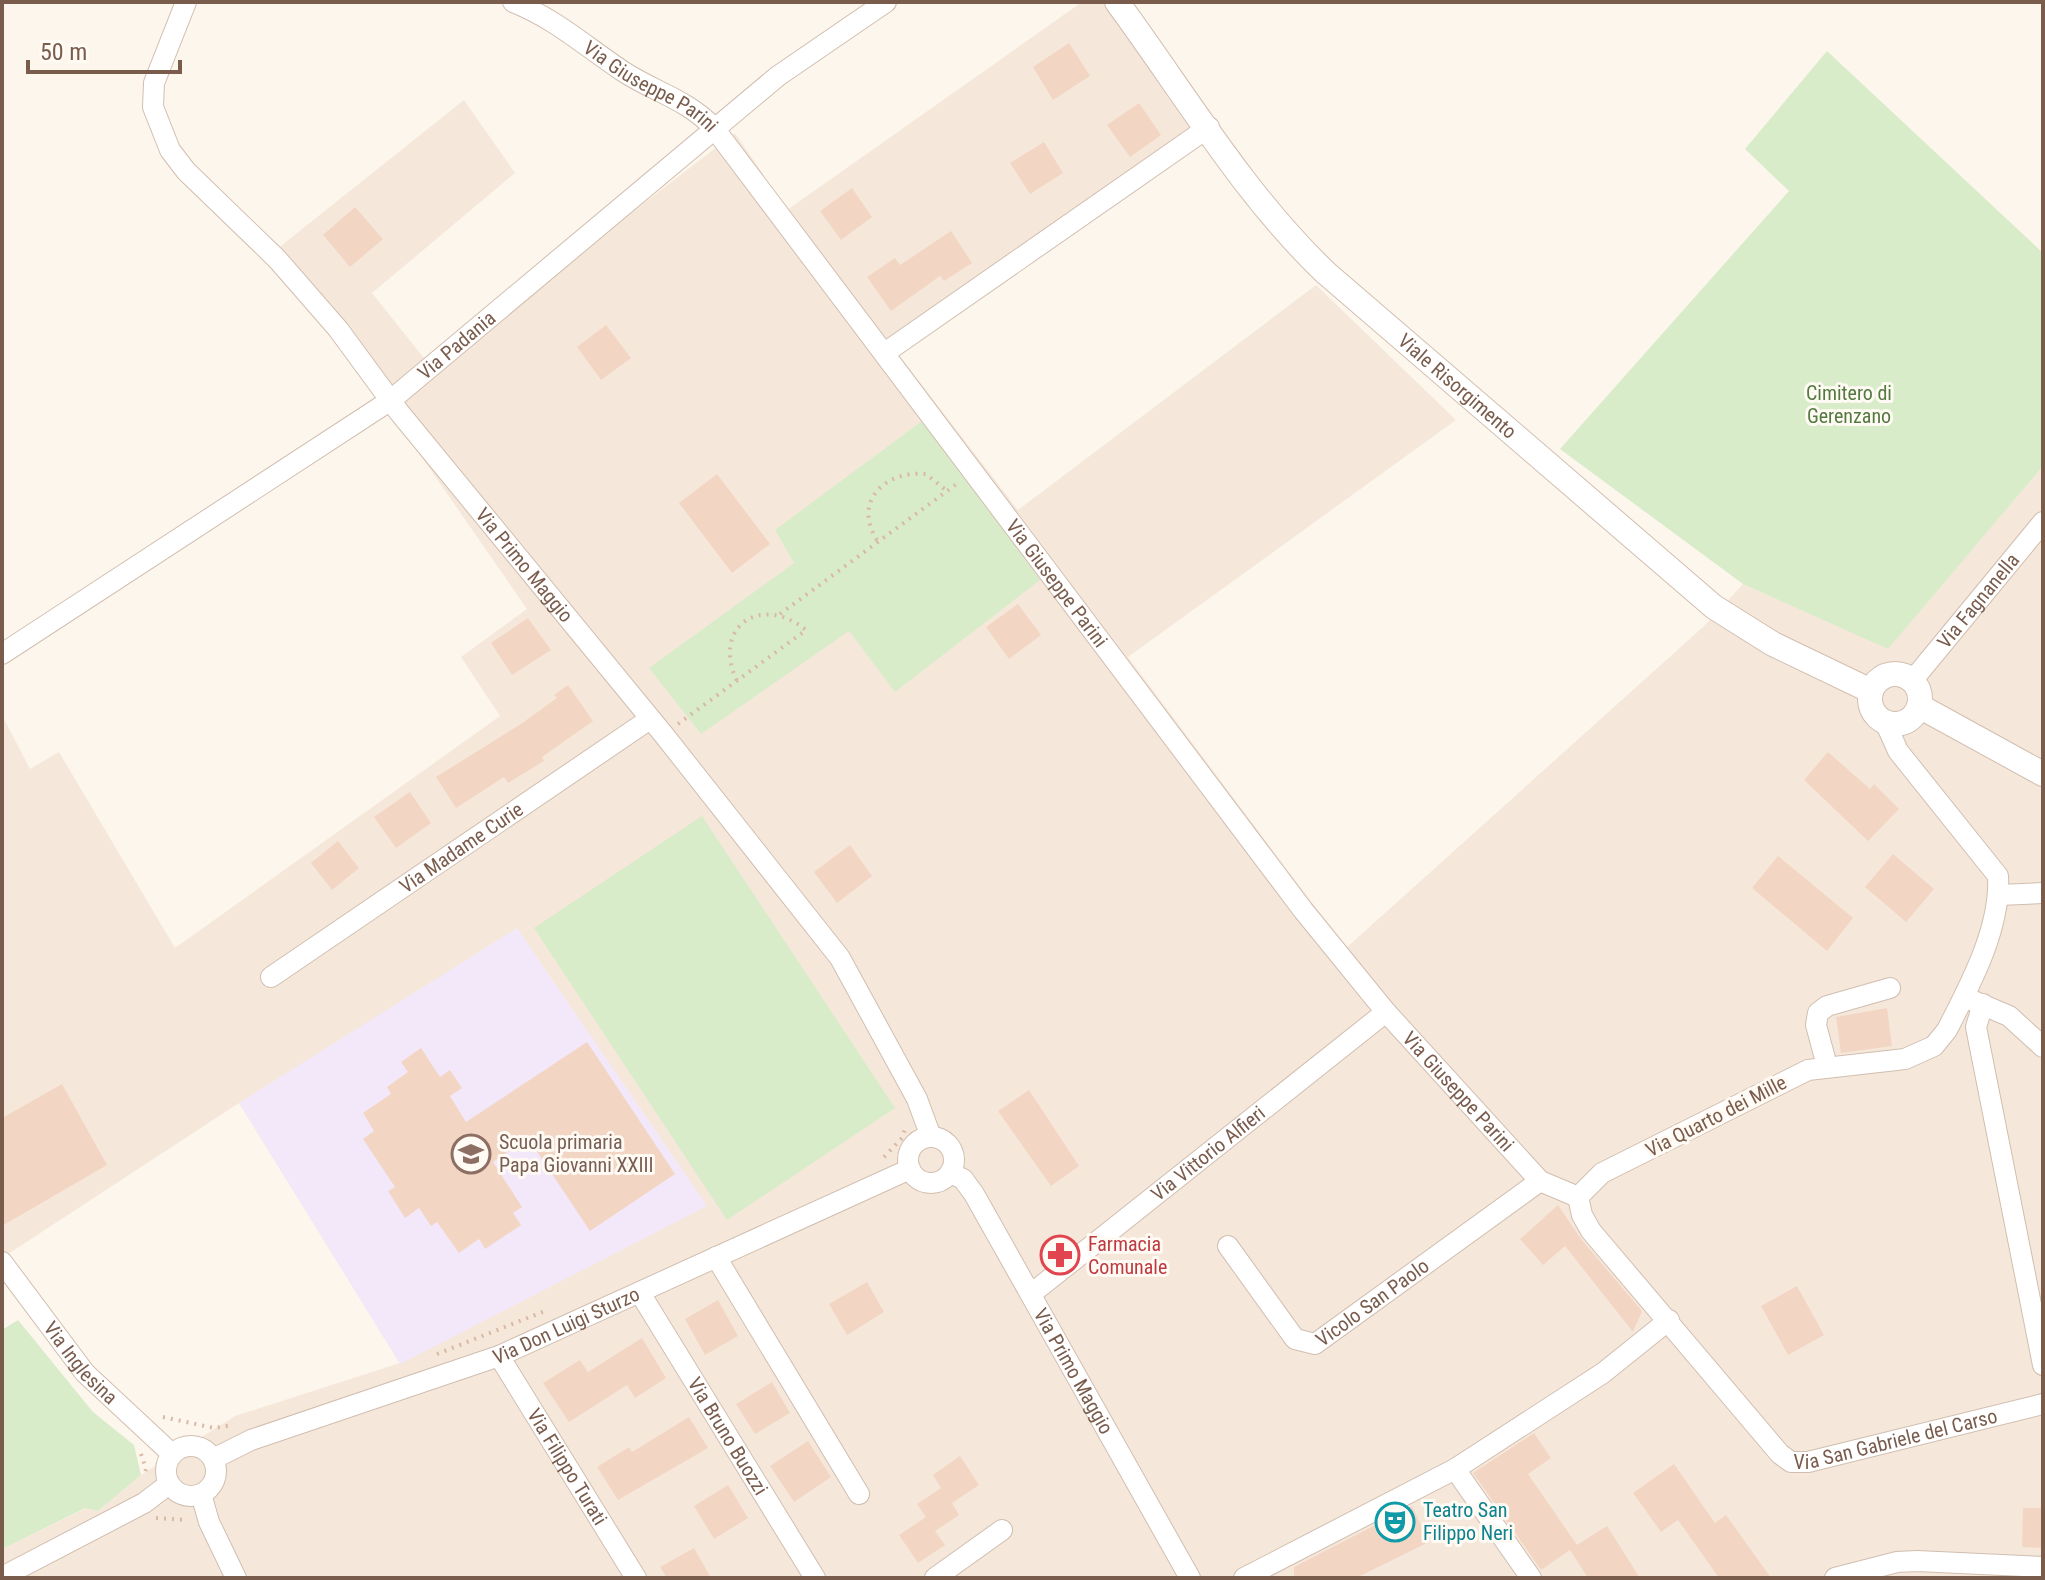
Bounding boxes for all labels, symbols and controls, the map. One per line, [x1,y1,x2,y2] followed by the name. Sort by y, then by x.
[28,24,180,74] scale bar
[579,35,723,137] street label: Via Giuseppe Parini
[40,38,87,66] text: 50 m
[413,306,500,385] street label: Via Padania
[1393,328,1521,444] street label: Viale Risorgimento
[1806,381,1892,428] park label: Cimitero di Gerenzano
[471,503,578,627] street label: Via Primo Maggio
[1001,515,1113,652] street label: Via Giuseppe Parini
[1932,548,2024,653] street label: Via Fagnanella
[395,797,528,898] street label: Via Madame Curie
[1398,1026,1519,1156] street label: Via Giuseppe Parini
[1642,1070,1790,1162] street label: Via Quarto dei Mille
[1146,1101,1270,1206] street label: Via Vittorio Alfieri
[499,1130,653,1177] place label: Scuola primaria Papa Giovanni XXIII
[450,1133,492,1175] school or university icon: Scuola primaria Papa Giovanni XXIII
[1088,1232,1167,1279] place label: Farmacia Comunale
[1039,1234,1081,1276] pharmacy icon: Farmacia Comunale
[1311,1254,1434,1351] street label: Vicolo San Paolo
[490,1282,643,1369] street label: Via Don Luigi Sturzo
[1029,1304,1118,1438] street label: Via Primo Maggio
[39,1317,123,1409] street label: Via Inglesina
[683,1373,773,1499] street label: Via Bruno Buozzi
[522,1404,612,1529] street label: Via Filippo Turati
[1794,1404,2000,1474] street label: Via San Gabriele del Carso
[1423,1498,1513,1545] place label: Teatro San Filippo Neri
[1374,1501,1416,1543] theatre icon: Teatro San Filippo Neri

